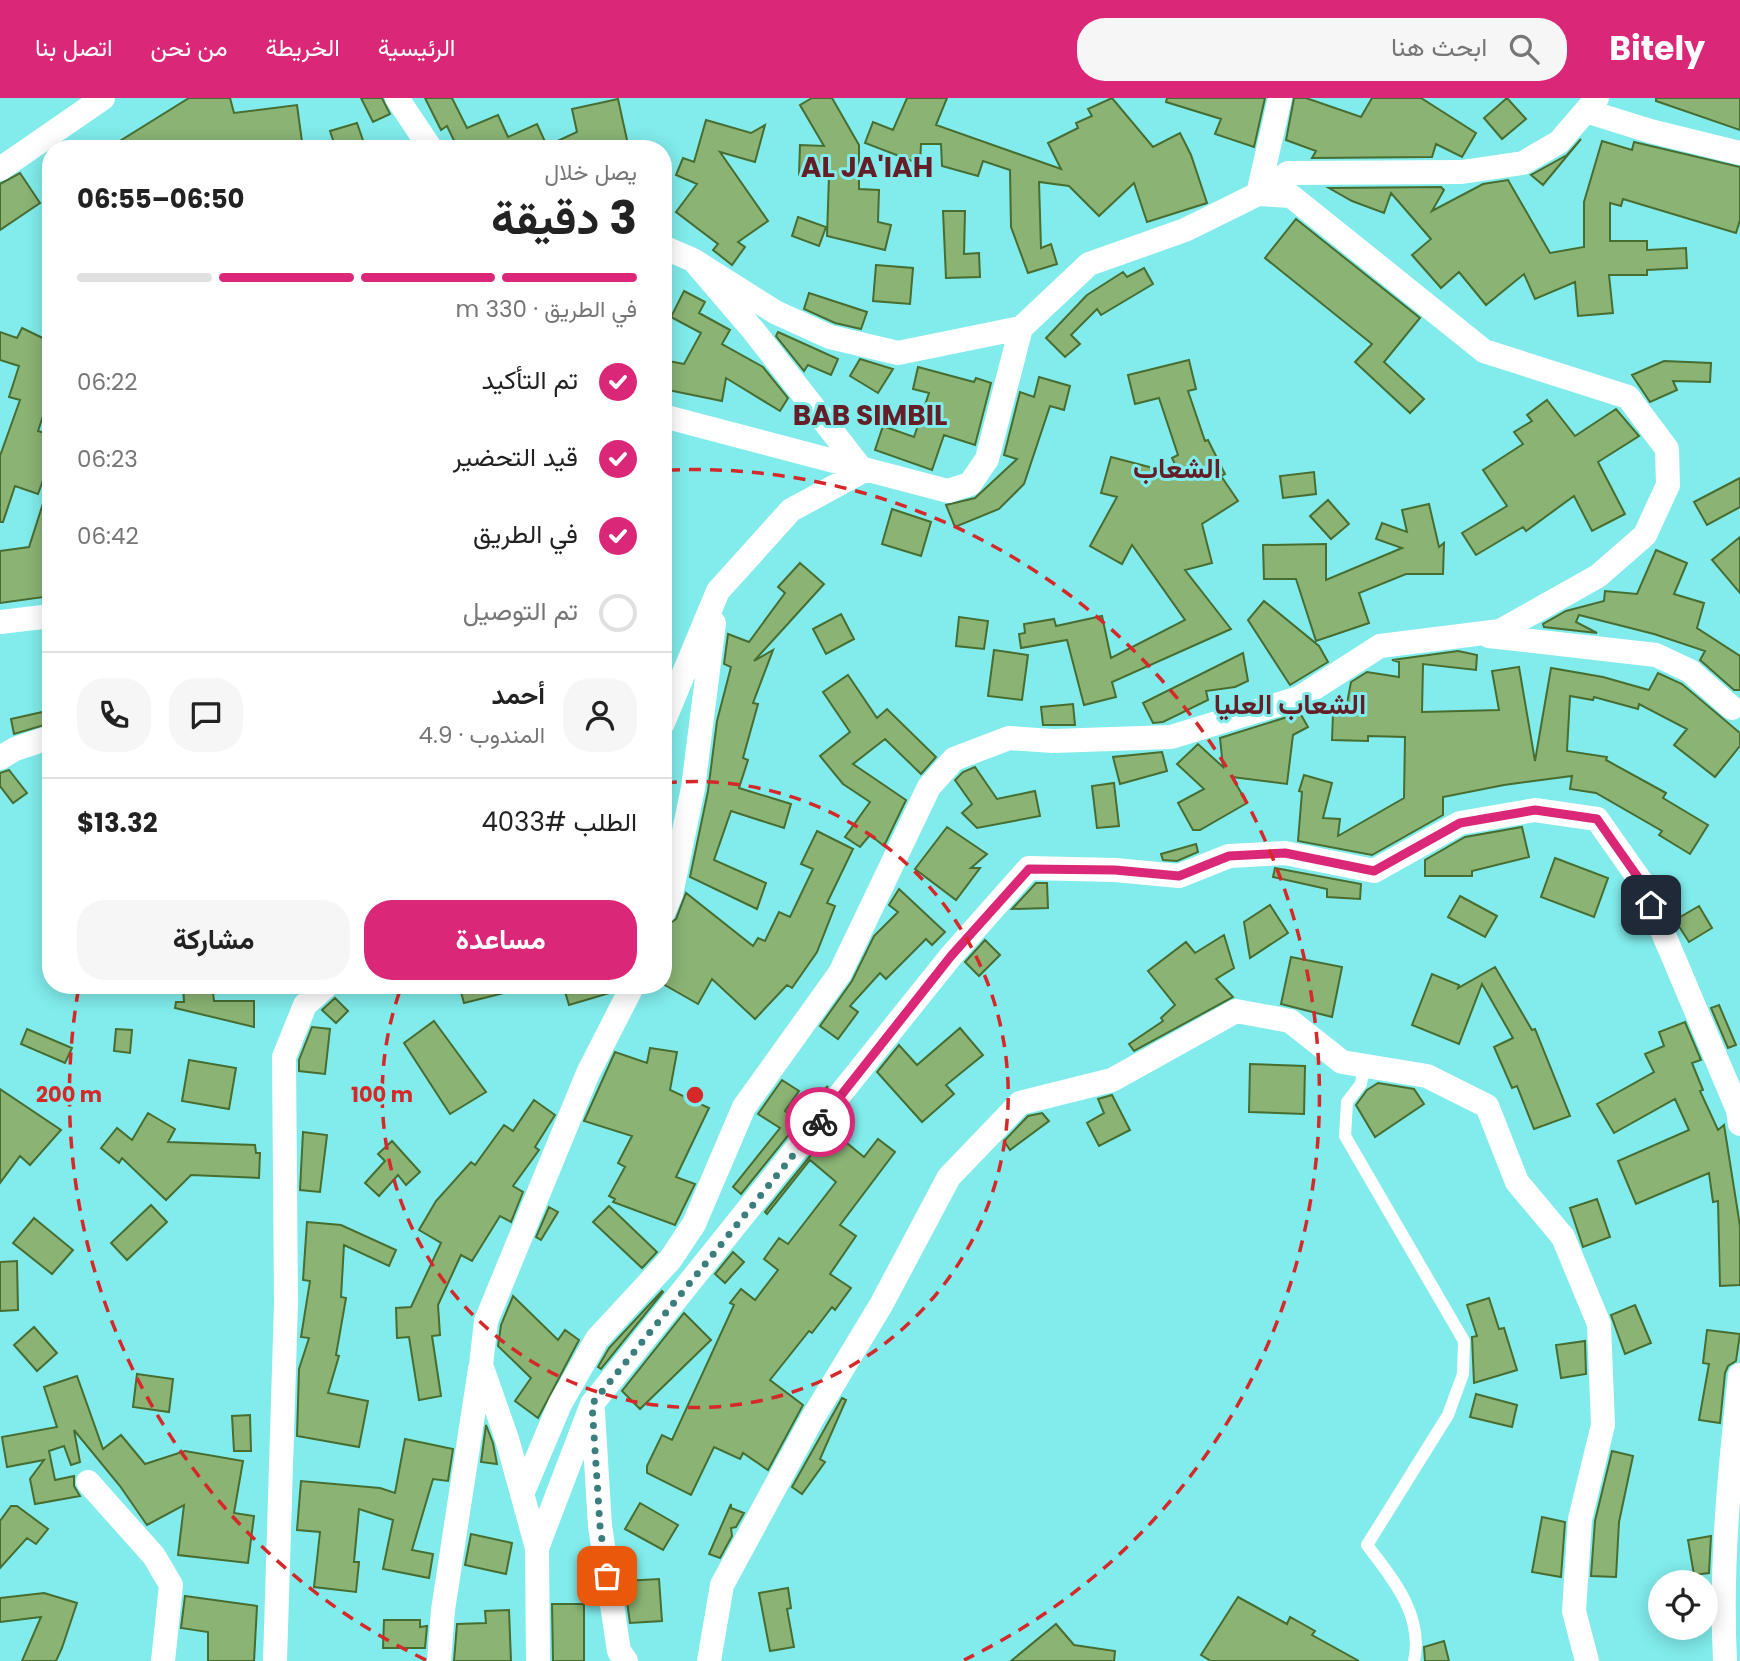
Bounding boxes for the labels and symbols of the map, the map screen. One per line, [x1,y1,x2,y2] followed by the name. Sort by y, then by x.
[801,148,933,187] district label: AL JA'IAH
[793,396,947,435] district label: BAB SIMBIL
[1133,449,1221,488] district label: الشعاب
[1214,685,1366,724] district label: الشعاب العليا
[1621,875,1681,935] pin
[36,1080,102,1109] text: 200 m
[351,1080,413,1109] text: 100 m
[683,1083,707,1107] centre of rings
[785,1087,855,1157] courier
[577,1546,637,1606] pin

